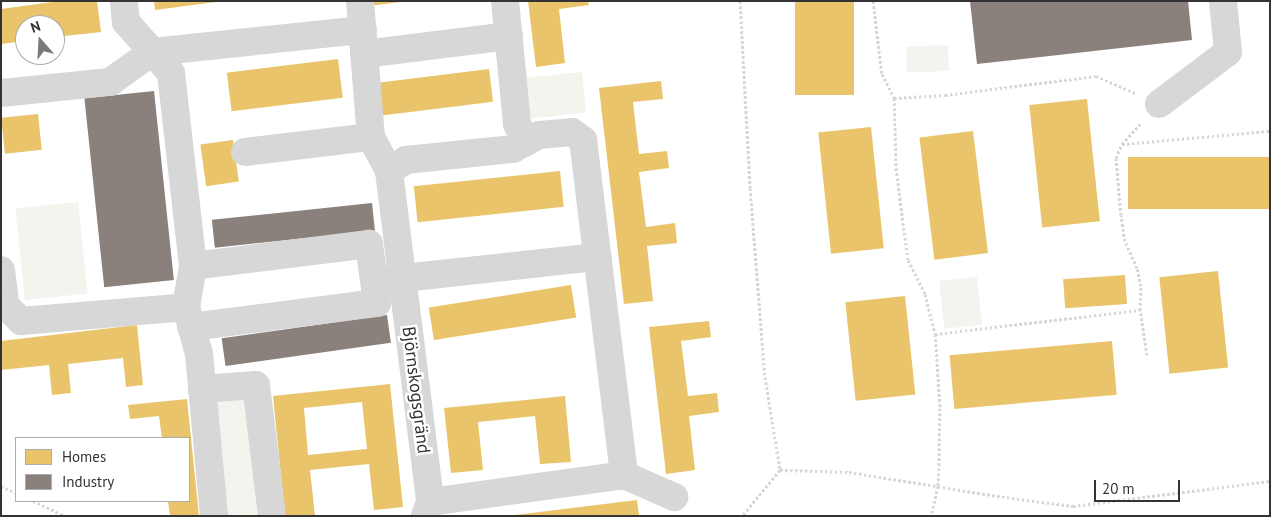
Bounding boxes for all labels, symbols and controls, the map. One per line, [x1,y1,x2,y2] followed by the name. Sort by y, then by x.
[15,15,65,65] north arrow
[28,17,43,37] text: N
[397,325,435,455] street label: Björnskogsgränd
[15,437,190,502] legend
[62,447,106,466] text: Homes
[1096,470,1182,502] scale bar
[62,472,114,491] text: Industry
[1102,479,1135,498] text: 20 m

